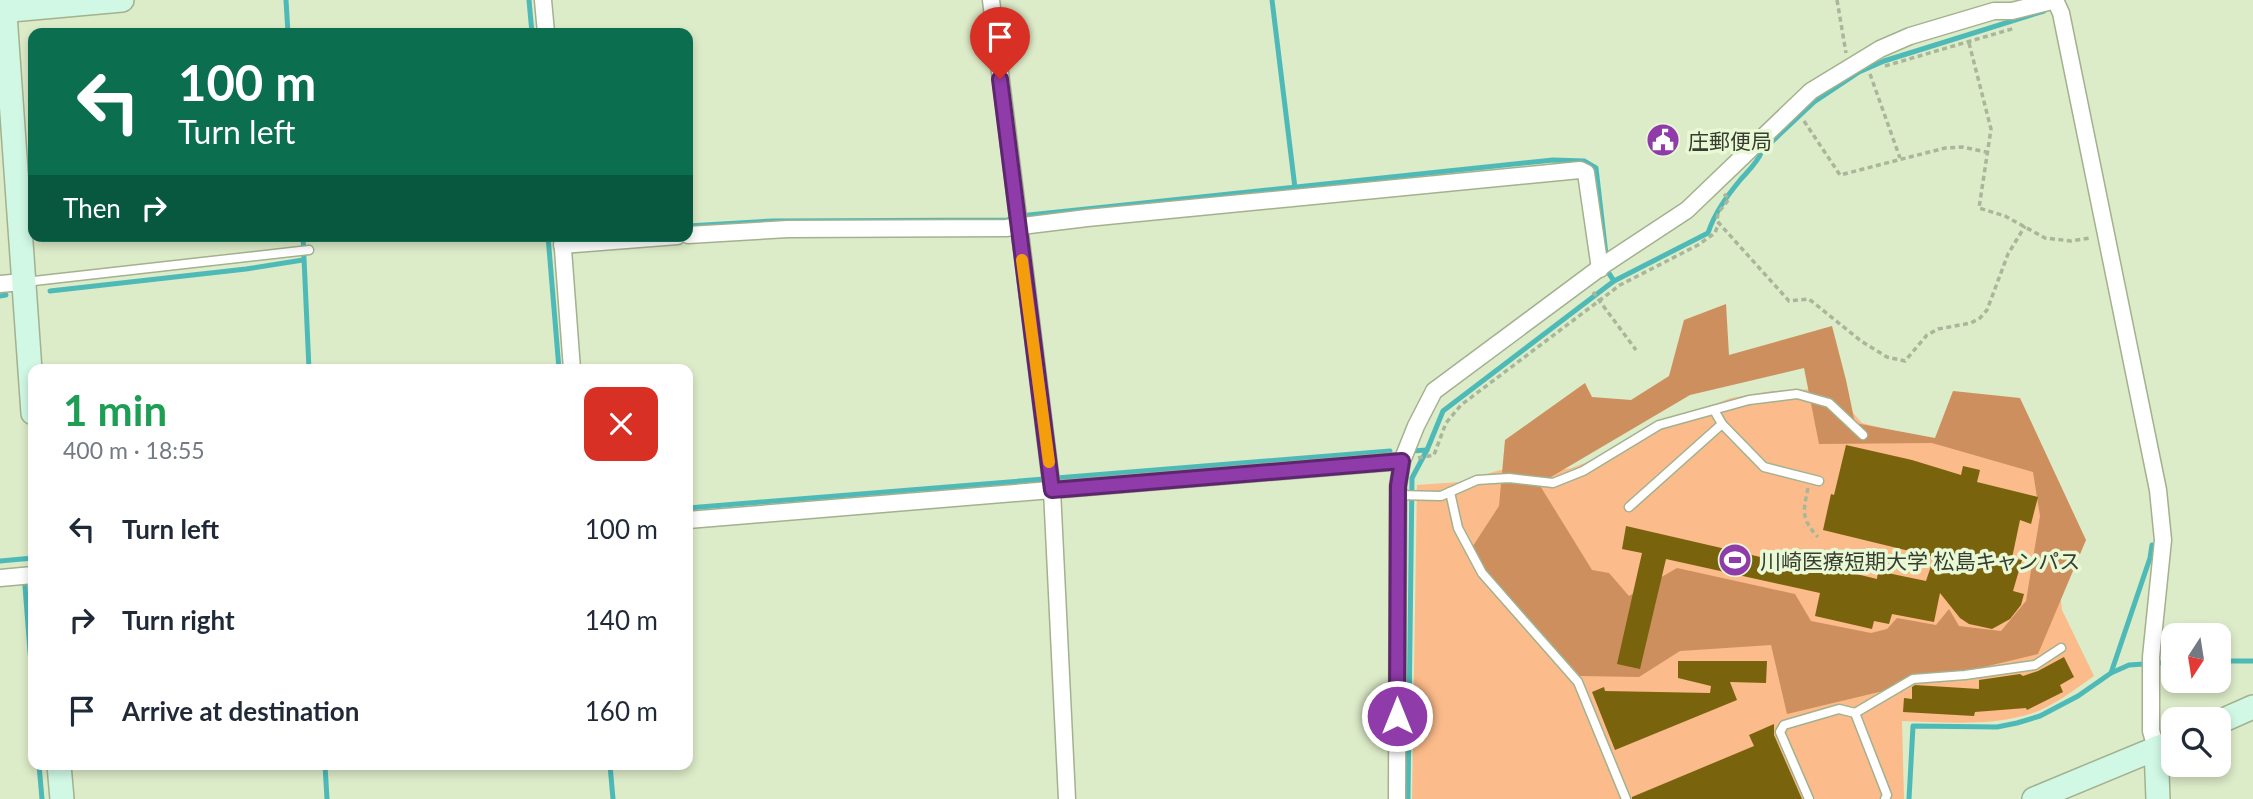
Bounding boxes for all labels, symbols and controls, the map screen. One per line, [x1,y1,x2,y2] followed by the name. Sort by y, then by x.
[970,7,1030,79] pin
[981,18,1019,56] icon: arrive
[178,53,316,111] text: 100 m
[63,56,154,147] icon: left
[178,112,295,151] text: Turn left
[1644,121,1682,159] public building icon: 庄郵便局
[1688,128,1772,153] place label: 庄郵便局
[135,189,173,227] icon: right
[63,192,121,224] text: Then
[63,385,167,435] text: 1 min
[584,387,658,461] button: close
[63,436,205,464] text: 400 m · 18:55
[63,510,101,548] icon: left
[122,513,219,545] text: Turn left
[585,513,658,545] text: 100 m
[1716,541,1754,579] sports icon: 川崎医療短期大学 松島キャンパス
[1760,548,2080,573] place label: 川崎医療短期大学 松島キャンパス
[63,601,101,639] icon: right
[122,604,235,636] text: Turn right
[585,604,658,636] text: 140 m
[2161,623,2231,693] north arrow
[2161,623,2231,777] map controls
[1360,679,1434,753] position arrow
[63,692,101,730] icon: arrive
[122,695,359,727] text: Arrive at destination
[585,695,658,727] text: 160 m
[2161,707,2231,777] button: search

